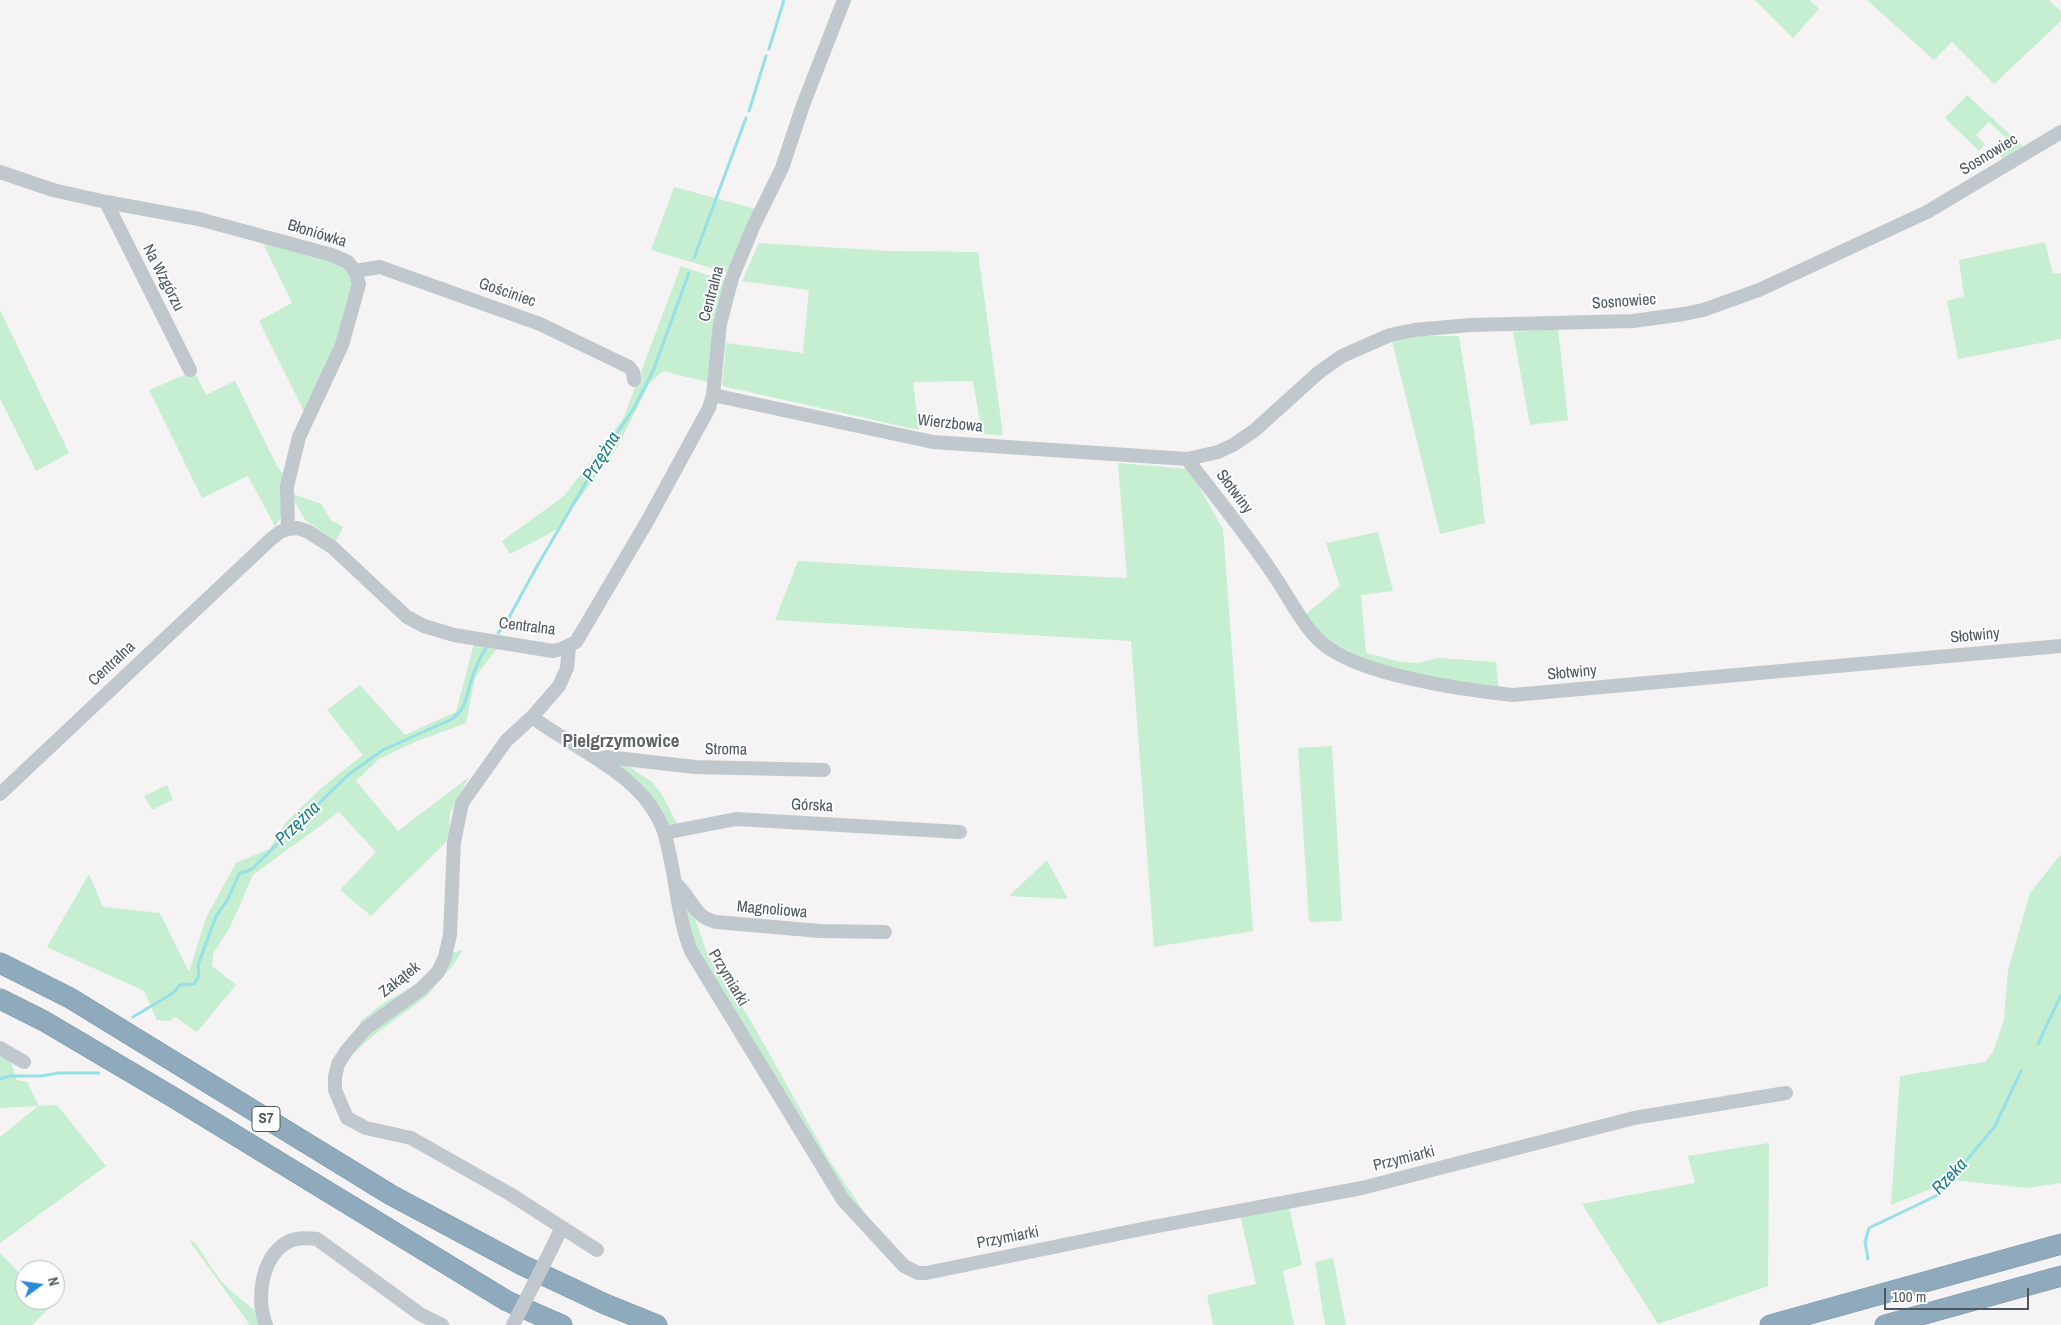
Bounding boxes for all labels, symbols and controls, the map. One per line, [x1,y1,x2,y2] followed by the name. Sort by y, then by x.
[1957,130,2021,180] street label: Sosnowiec
[285,216,349,252] street label: Błoniówka
[138,241,188,315] street label: Na Wzgórzu
[695,264,729,324] street label: Centralna
[476,274,538,312] street label: Gościniec
[1591,290,1657,314] street label: Sosnowiec
[916,411,984,437] street label: Wierzbowa
[578,428,626,486] water label: Przężna
[1211,466,1257,518] street label: Słotwiny
[498,614,556,640] street label: Centralna
[1949,624,2001,648] street label: Słotwiny
[85,638,139,690] street label: Centralna
[1546,661,1598,685] street label: Słotwiny
[563,731,679,753] district label: Pielgrzymowice
[705,740,747,760] street label: Stroma
[790,795,834,817] street label: Górska
[271,797,325,851] water label: Przężna
[736,897,808,923] street label: Magnoliowa
[704,946,752,1010] street label: Przymiarki
[376,958,424,1002] street label: Zakątek
[252,1106,280,1132] road number: S7
[1371,1142,1437,1176] street label: Przymiarki
[1928,1154,1972,1200] water label: Rzeka
[975,1223,1041,1253] street label: Przymiarki
[15,1260,65,1310] north arrow
[44,1275,63,1288] text: N
[1886,1278,2031,1310] scale bar
[1892,1286,1926,1307] text: 100 m

